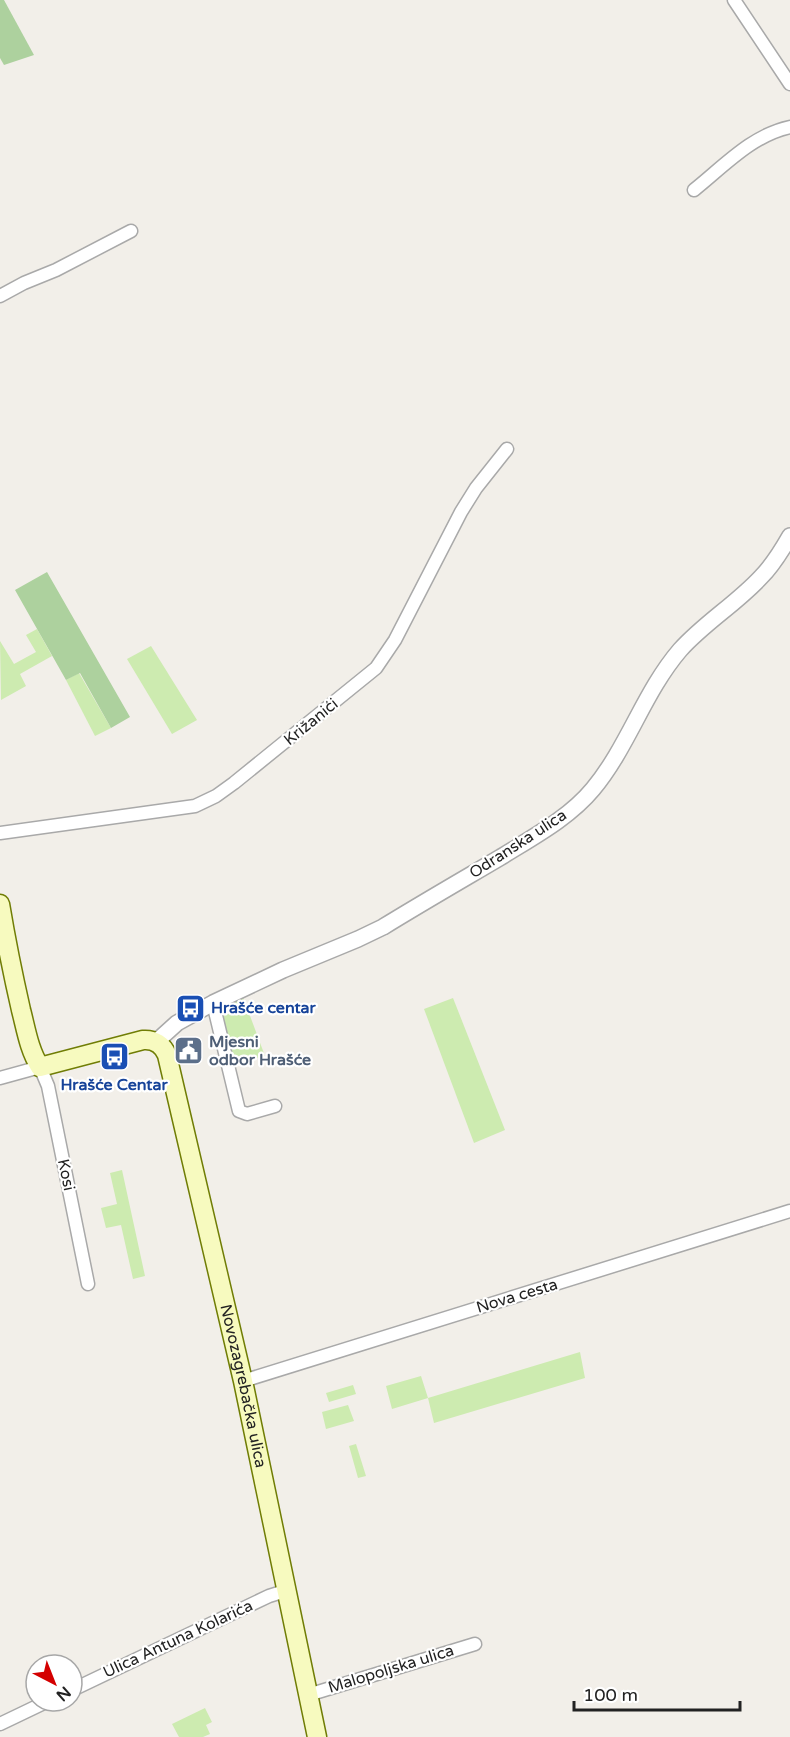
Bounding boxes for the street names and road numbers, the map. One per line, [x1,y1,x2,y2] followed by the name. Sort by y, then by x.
[280,694,342,750] street label: Križanići
[465,805,571,883] street label: Odranska ulica
[53,1157,79,1193] street label: Kosi
[474,1274,560,1318] street label: Nova cesta
[215,1302,271,1470] street label: Novozagrebačka ulica
[100,1596,256,1682] street label: Ulica Antuna Kolarića
[326,1640,456,1698] street label: Malopoljska ulica

